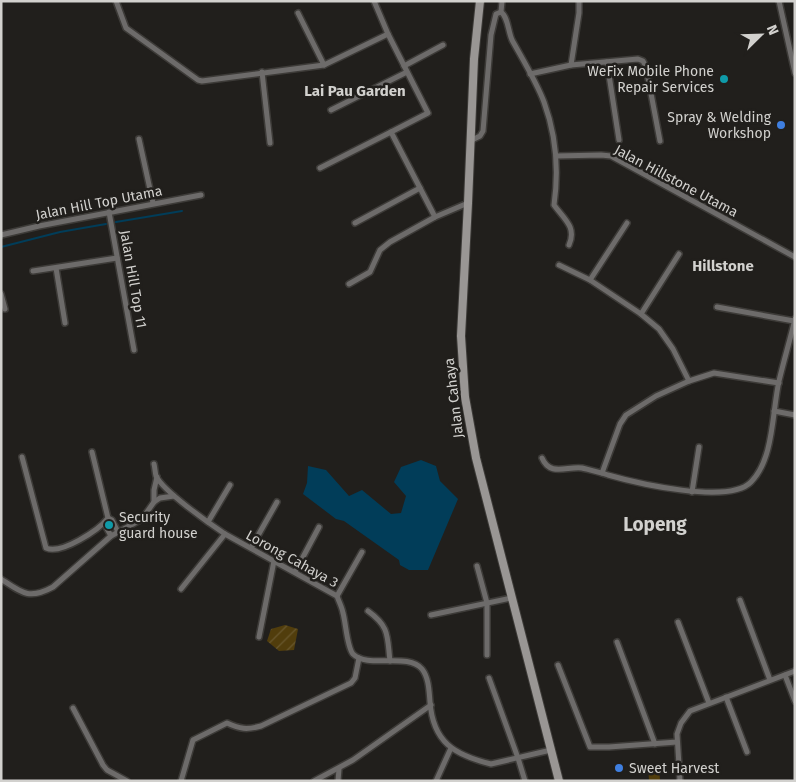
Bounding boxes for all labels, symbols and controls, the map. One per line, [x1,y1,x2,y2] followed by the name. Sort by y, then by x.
[736,10,786,60] north arrow
[763,23,782,38] text: N
[587,63,714,96] place label: WeFix Mobile Phone Repair Services
[718,73,730,85] marker: WeFix Mobile Phone Repair Services
[304,82,406,100] district label: Lai Pau Garden
[667,109,772,142] place label: Spray & Welding Workshop
[775,119,787,131] marker: Spray & Welding Workshop
[611,141,741,221] street label: Jalan Hillstone Utama
[34,182,164,224] street label: Jalan Hill Top Utama
[116,229,150,329] street label: Jalan Hill Top 11
[692,257,754,275] district label: Hillstone
[441,357,467,439] street label: Jalan Cahaya
[119,509,198,542] place label: Security guard house
[623,513,687,536] district label: Lopeng
[103,519,115,531] marker: Security guard house
[243,527,341,591] street label: Lorong Cahaya 3
[629,760,720,777] place label: Sweet Harvest
[613,762,625,774] marker: Sweet Harvest

